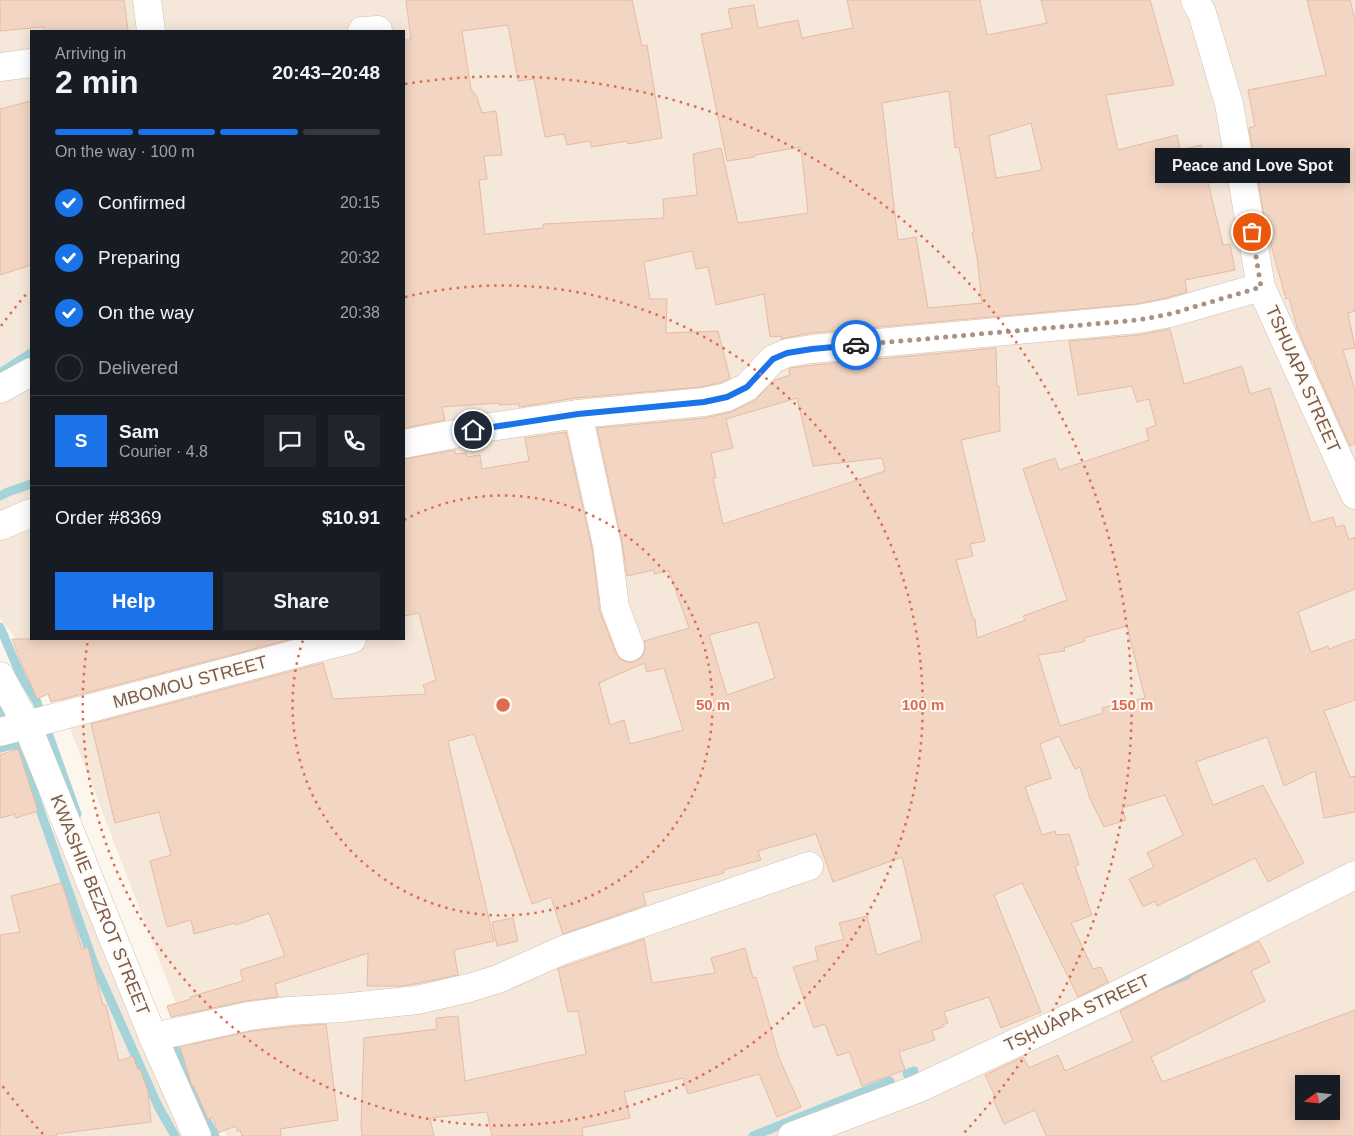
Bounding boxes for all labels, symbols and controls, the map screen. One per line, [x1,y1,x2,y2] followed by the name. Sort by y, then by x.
[55,45,126,62] text: Arriving in
[272,62,380,83] text: 20:43–20:48
[55,64,139,100] text: 2 min
[55,143,195,160] text: On the way · 100 m
[1154,147,1350,182] callout: Peace and Love Spot
[1172,157,1333,174] text: Peace and Love Spot
[55,189,83,217] icon: check
[98,192,186,213] text: Confirmed
[340,194,380,211] text: 20:15
[1231,211,1273,253] pin
[1238,218,1266,246] icon: bag
[55,244,83,272] icon: check
[98,247,180,268] text: Preparing
[340,249,380,266] text: 20:32
[55,299,83,327] icon: check
[98,302,194,323] text: On the way
[1262,302,1344,456] street label: TSHUAPA STREET
[340,304,380,321] text: 20:38
[831,320,881,370] courier
[842,331,870,359] icon: car
[98,357,178,378] text: Delivered
[452,409,494,451] pin
[264,415,316,467] button: chat
[328,415,380,467] button: phone
[459,416,487,444] icon: home
[119,421,159,442] text: Sam
[75,430,87,451] text: S
[119,443,208,460] text: Courier · 4.8
[55,507,162,528] text: Order #8369
[322,507,380,528] text: $10.91
[55,572,213,630] button: Help
[223,572,380,630] button: Share
[111,652,269,712] street label: MBOMOU STREET
[494,696,512,714] centre of rings
[696,696,730,713] text: 50 m
[902,696,944,713] text: 100 m
[1111,696,1153,713] text: 150 m
[47,792,153,1018] street label: KWASHIE BEZROT STREET
[1001,970,1153,1056] street label: TSHUAPA STREET
[1295,1075,1340,1120] north arrow
[1295,1075,1340,1120] map controls

